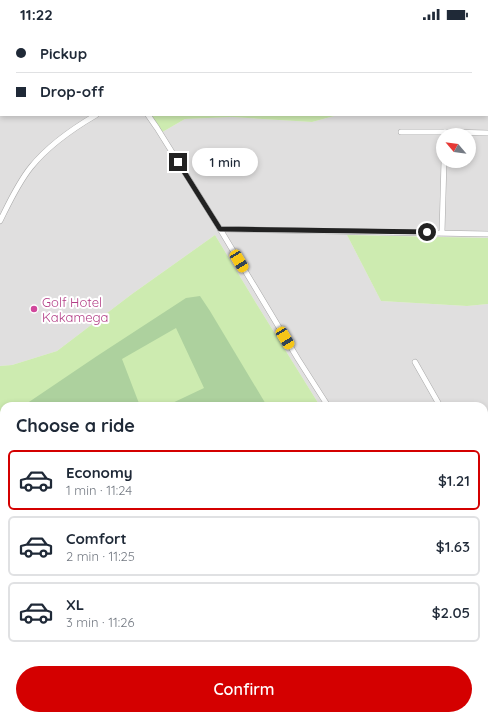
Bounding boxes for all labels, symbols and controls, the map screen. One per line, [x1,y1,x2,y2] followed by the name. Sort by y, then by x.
[20,5,53,24] text: 11:22
[40,44,87,63] text: Pickup
[40,82,104,101] text: Drop-off
[436,128,476,168] north arrow
[436,128,476,168] map controls
[192,148,258,176] callout: 1 min
[169,153,187,171] route end
[209,154,241,170] text: 1 min
[418,223,436,241] route start
[228,248,250,274] car
[42,294,109,325] place label: Golf Hotel Kakamega
[29,304,39,314] marker: Golf Hotel Kakamega
[274,325,296,351] car
[16,414,135,437] text: Choose a ride
[18,462,54,498] icon: car
[66,463,133,482] text: Economy
[438,471,470,490] text: $1.21
[66,482,132,498] text: 1 min · 11:24
[18,528,54,564] icon: car
[66,529,127,548] text: Comfort
[436,537,470,556] text: $1.63
[66,548,135,564] text: 2 min · 11:25
[18,594,54,630] icon: car
[66,595,84,614] text: XL
[432,603,470,622] text: $2.05
[66,614,134,630] text: 3 min · 11:26
[16,666,472,712] button: Confirm

